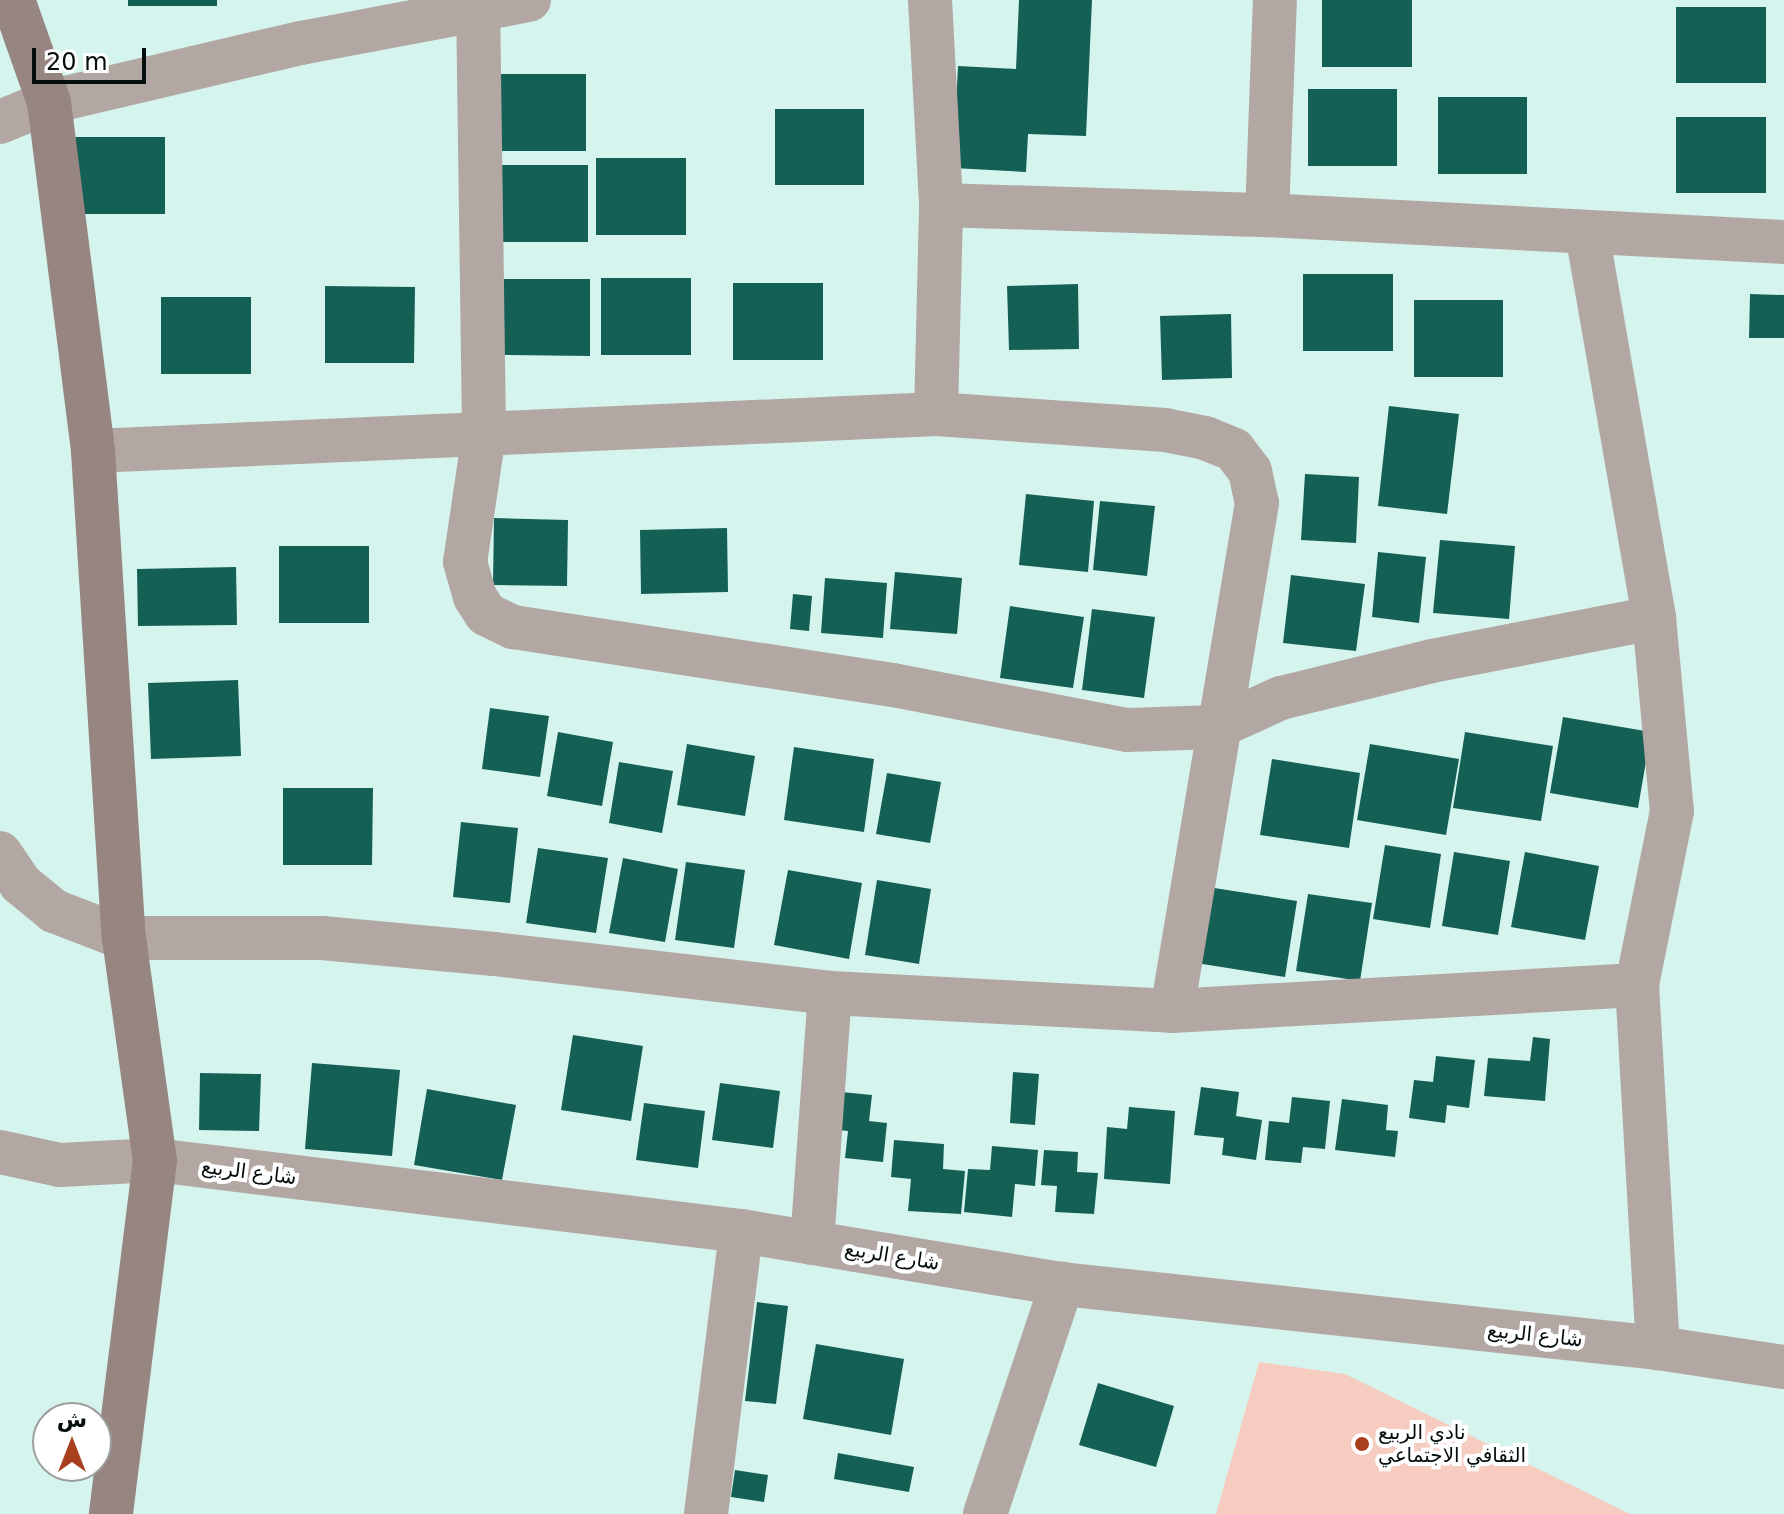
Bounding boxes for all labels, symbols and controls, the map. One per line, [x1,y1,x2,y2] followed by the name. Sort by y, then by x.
[36,32,150,82] scale bar
[46,48,108,76] text: 20 m
[200,1154,298,1190] street label: شارع الربيع
[843,1237,941,1275] street label: شارع الربيع
[1486,1318,1584,1352] street label: شارع الربيع
[32,1402,112,1482] north arrow
[57,1407,87,1432] text: ش
[1378,1420,1526,1467] place label: نادي الربيع الثقافي الاجتماعي
[1353,1435,1371,1453] marker: نادي الربيع الثقافي الاجتماعي

